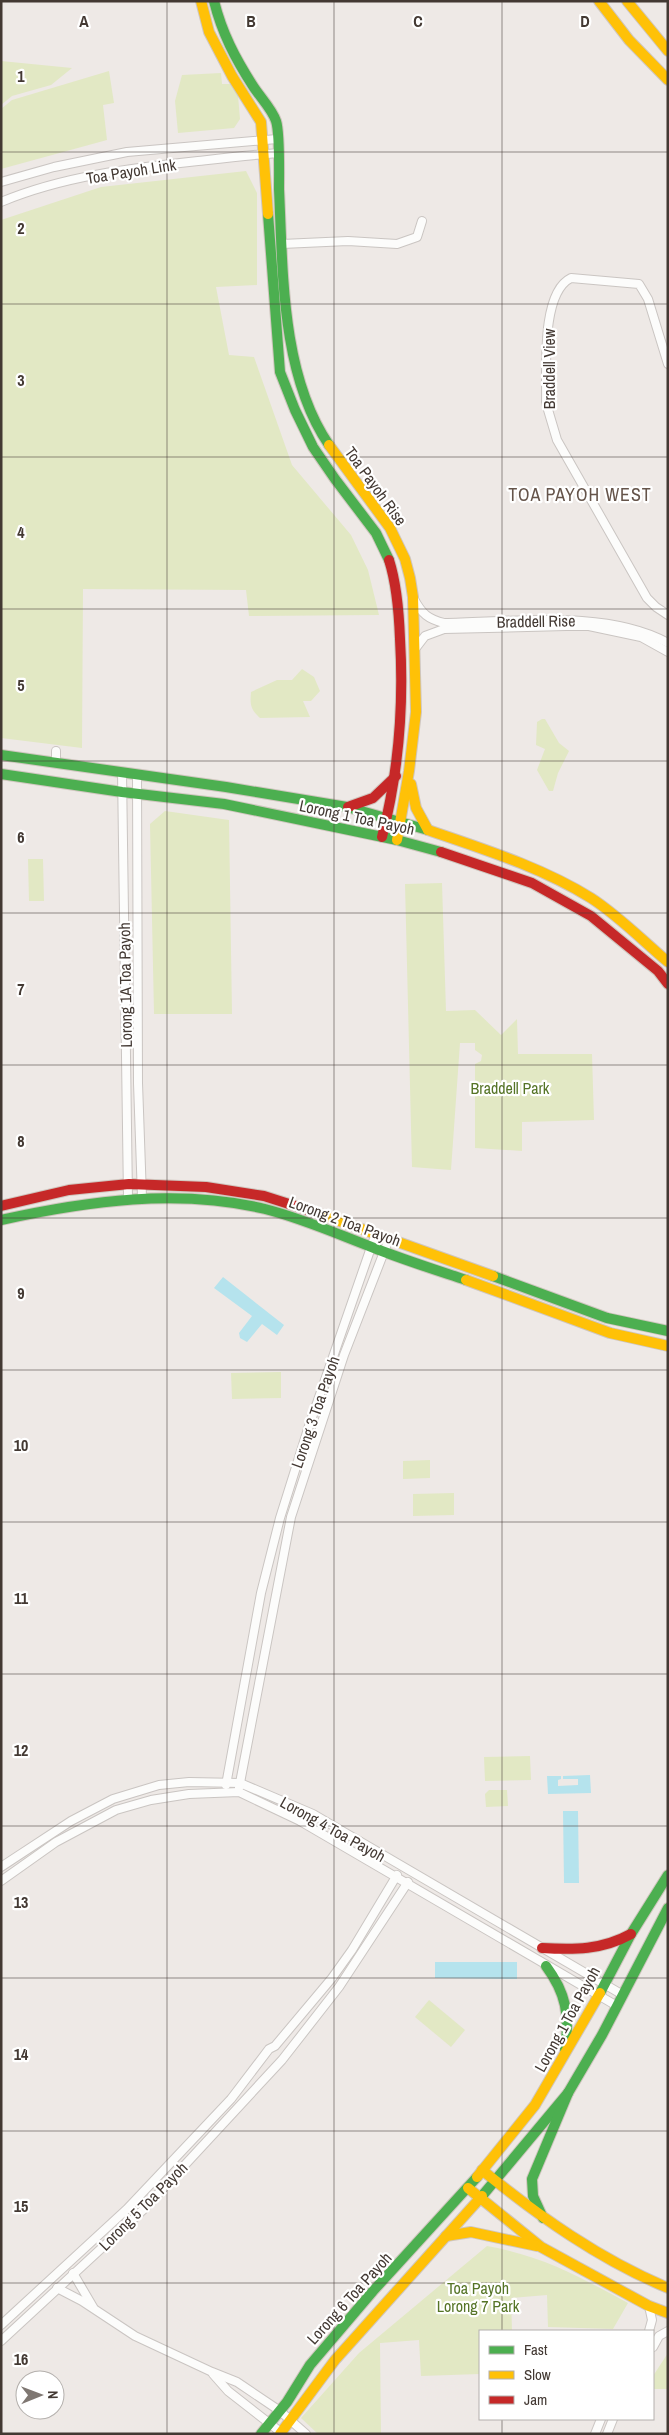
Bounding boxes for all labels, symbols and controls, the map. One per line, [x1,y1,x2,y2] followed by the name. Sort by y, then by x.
[79,10,89,32] text: A
[246,10,256,32] text: B
[413,10,423,32] text: C
[580,10,590,32] text: D
[17,65,25,87] text: 1
[85,153,178,189] street label: Toa Payoh Link
[17,217,25,239] text: 2
[538,328,560,409] street label: Braddell View
[17,369,25,391] text: 3
[340,442,412,530] street label: Toa Payoh Rise
[508,482,652,507] district label: TOA PAYOH WEST
[17,521,25,543] text: 4
[496,609,576,633] street label: Braddell Rise
[17,674,25,696] text: 5
[297,794,417,840] street label: Lorong 1 Toa Payoh
[17,826,25,848] text: 6
[113,922,137,1048] street label: Lorong 1A Toa Payoh
[17,978,25,1000] text: 7
[471,1077,550,1099] park label: Braddell Park
[17,1130,25,1152] text: 8
[286,1191,404,1251] street label: Lorong 2 Toa Payoh
[17,1282,25,1304] text: 9
[286,1353,344,1471] street label: Lorong 3 Toa Payoh
[14,1434,28,1456] text: 10
[14,1587,29,1609] text: 11
[14,1739,28,1761] text: 12
[276,1791,390,1867] street label: Lorong 4 Toa Payoh
[14,1891,28,1913] text: 13
[529,1962,605,2076] street label: Lorong 1 Toa Payoh
[14,2043,29,2065] text: 14
[94,2157,192,2255] street label: Lorong 5 Toa Payoh
[14,2195,28,2217] text: 15
[302,2247,396,2349] street label: Lorong 6 Toa Payoh
[437,2277,520,2317] park label: Toa Payoh Lorong 7 Park
[479,2330,654,2420] legend
[524,2339,548,2360] text: Fast
[14,2348,28,2370] text: 16
[524,2364,551,2385] text: Slow
[15,2370,65,2420] north arrow
[524,2389,547,2410] text: Jam
[44,2390,62,2399] text: N

